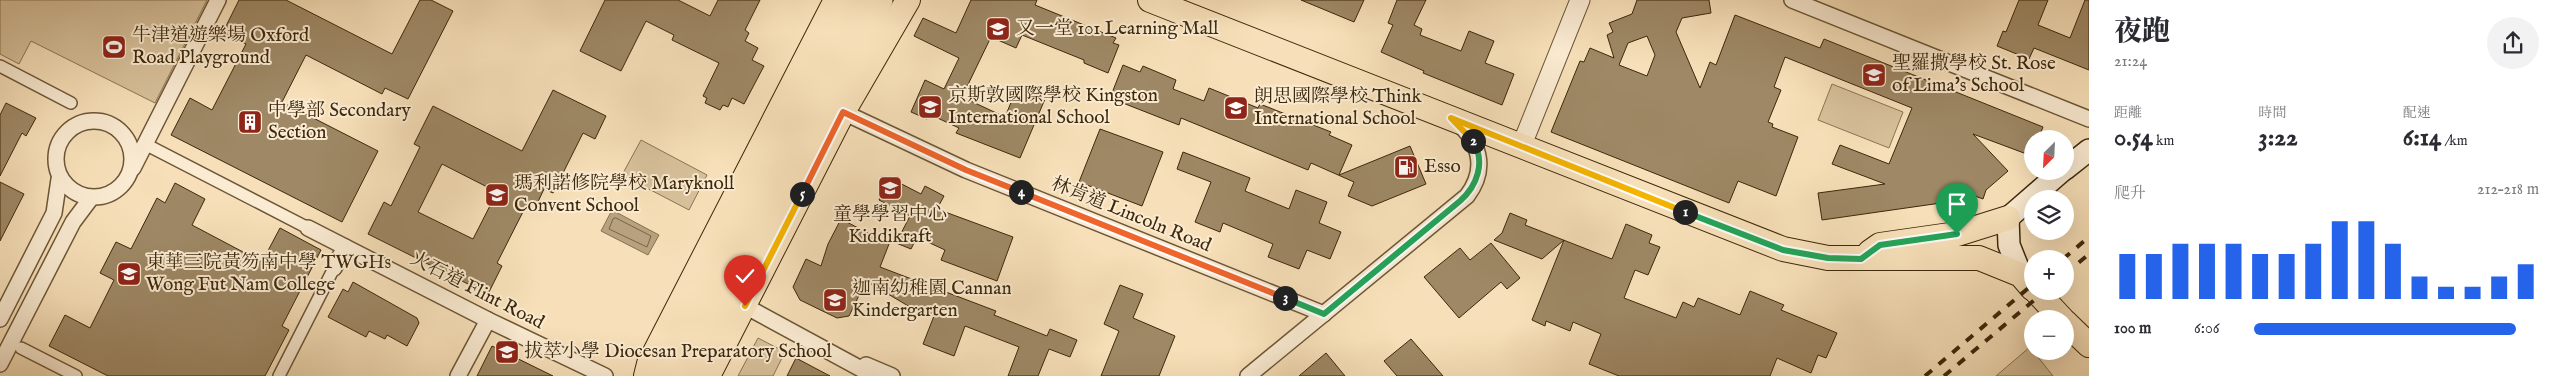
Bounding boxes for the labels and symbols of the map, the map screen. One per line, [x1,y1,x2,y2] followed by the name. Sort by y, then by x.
[985,16,1011,42] school or university icon: 又一堂 101 Learning Mall
[1016,17,1219,41] place label: 又一堂 101 Learning Mall
[132,24,310,70] place label: 牛津道遊樂場 Oxford Road Playground
[101,34,127,60] sports icon: 牛津道遊樂場 Oxford Road Playground
[1892,52,2056,98] place label: 聖羅撒學校 St. Rose of Lima's School
[1861,62,1887,88] school or university icon: 聖羅撒學校 St. Rose of Lima's School
[948,84,1158,130] place label: 京斯敦國際學校 Kingston International School
[1254,85,1422,131] place label: 朗思國際學校 Think International School
[917,94,943,120] school or university icon: 京斯敦國際學校 Kingston International School
[1223,95,1249,121] school or university icon: 朗思國際學校 Think International School
[268,99,411,145] place label: 中學部 Secondary Section
[237,109,263,135] building icon: 中學部 Secondary Section
[1460,128,1486,154] pin: 2
[2024,130,2074,180] north arrow
[1393,154,1419,180] fuel station icon: Esso
[1424,155,1461,179] place label: Esso
[514,172,735,218] place label: 瑪利諾修院學校 Maryknoll Convent School
[1047,172,1215,258] street label: 林肯道 Lincoln Road
[877,175,903,201] school or university icon: 童學學習中心 Kiddikraft
[1008,180,1034,204] pin: 4
[484,182,510,208] school or university icon: 瑪利諾修院學校 Maryknoll Convent School
[790,182,814,206] pin: 5
[1936,183,1978,234] pin
[1672,200,1698,224] pin: 1
[833,203,947,249] place label: 童學學習中心 Kiddikraft
[406,247,549,335] street label: 火石道 Flint Road
[146,251,391,297] place label: 東華三院黃笏南中學 TWGHs Wong Fut Nam College
[724,255,766,306] pin
[116,261,142,287] school or university icon: 東華三院黃笏南中學 TWGHs Wong Fut Nam College
[852,277,1012,323] place label: 迦南幼稚園 Cannan Kindergarten
[1272,286,1298,310] pin: 3
[822,287,848,313] school or university icon: 迦南幼稚園 Cannan Kindergarten
[494,339,520,365] school or university icon: 拔萃小學 Diocesan Preparatory School
[524,340,833,364] place label: 拔萃小學 Diocesan Preparatory School

